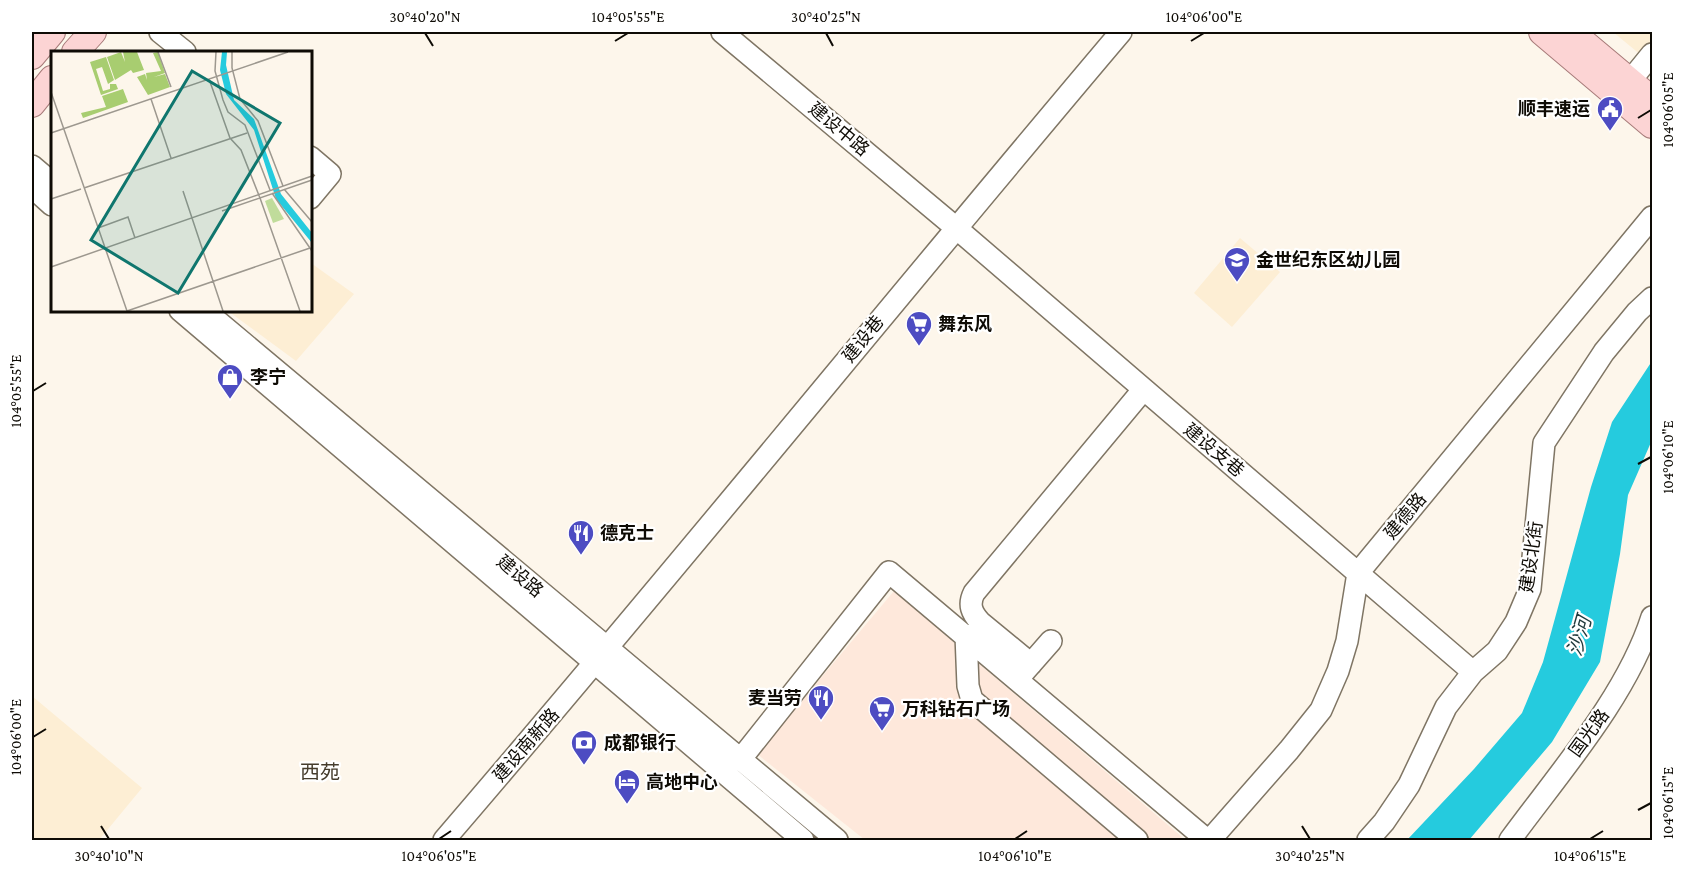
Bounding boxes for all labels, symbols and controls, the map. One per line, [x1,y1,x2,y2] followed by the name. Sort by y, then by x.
[389,9,461,25] text: 30°40'20"N
[592,9,664,25] text: 104°05'55"E
[791,9,861,25] text: 30°40'25"N
[1166,9,1242,25] text: 104°06'00"E
[51,51,312,312] inset map
[1660,72,1676,148] text: 104°06'05"E
[1595,94,1625,132] public building icon: 顺丰速运
[805,98,873,160] street label: 建设中路
[1518,99,1590,119] place label: 顺丰速运
[1222,245,1252,283] school or university icon: 金世纪东区幼儿园
[1256,249,1400,270] place label: 金世纪东区幼儿园
[904,309,934,347] supermarket icon: 舞东风
[838,312,888,366] street label: 建设巷
[938,314,992,334] place label: 舞东风
[8,355,24,427] text: 104°05'55"E
[215,362,245,400] shop icon: 李宁
[250,367,286,387] place label: 李宁
[1180,419,1248,481] street label: 建设支巷
[1660,420,1676,494] text: 104°06'10"E
[1380,489,1430,543] street label: 建德路
[566,518,596,556] restaurant icon: 德克士
[1516,520,1546,594] street label: 建设北街
[600,523,654,543] place label: 德克士
[493,551,547,601] street label: 建设路
[1563,610,1596,658] water label: 沙河
[806,683,836,721] restaurant icon: 麦当劳
[748,688,802,708] place label: 麦当劳
[867,694,897,732] supermarket icon: 万科钻石广场
[8,699,24,775] text: 104°06'00"E
[902,699,1010,719] place label: 万科钻石广场
[489,704,563,786] street label: 建设南新路
[1565,705,1613,761] street label: 国光路
[569,728,599,766] bank icon: 成都银行
[604,732,676,753] place label: 成都银行
[300,761,340,783] district label: 西苑
[612,767,642,805] hotel icon: 高地中心
[1660,767,1676,839] text: 104°06'15"E
[646,772,718,792] place label: 高地中心
[74,848,144,864] text: 30°40'10"N
[401,848,477,864] text: 104°06'05"E
[978,848,1052,864] text: 104°06'10"E
[1275,848,1345,864] text: 30°40'25"N
[1554,848,1626,864] text: 104°06'15"E

